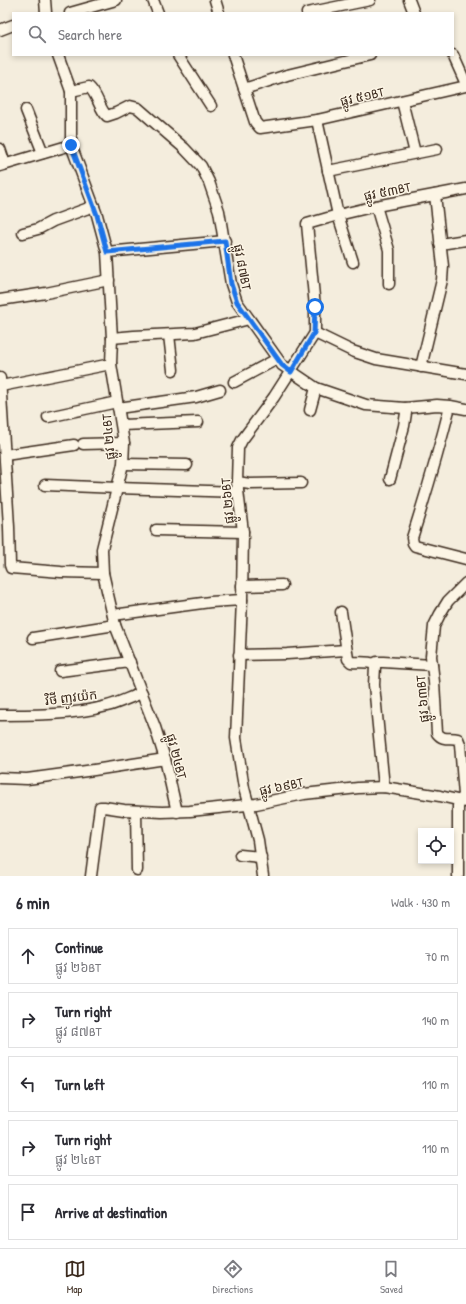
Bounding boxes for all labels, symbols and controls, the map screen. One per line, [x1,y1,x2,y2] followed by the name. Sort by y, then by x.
[12,12,454,56] search box
[26,23,48,45] icon: search
[58,24,122,45] text: Search here
[338,82,387,113] street label: ផ្លូវ ៥១BT
[62,136,80,154] route end
[362,177,414,208] street label: ផ្លូវ ៥៣BT
[227,242,256,293] street label: ផ្លូវ ៨៧BT
[306,298,324,316] route start
[97,412,122,461] street label: ផ្លូវ ២៤BT
[216,476,241,525] street label: ផ្លូវ ២៦BT
[411,673,436,723] street label: ផ្លូវ ៦៣BT
[43,685,99,712] street label: វិថី ញូវយ៉ក
[160,731,192,782] street label: ផ្លូវ ២៤BT
[257,772,306,802] street label: ផ្លូវ ៦៩BT
[418,828,454,864] map controls
[418,828,454,864] button: locate
[16,891,50,914] text: 6 min
[391,893,450,911] text: Walk · 430 m
[55,937,103,958] text: Continue
[17,945,39,967] icon: ahead
[425,947,449,965] text: 70 m
[55,958,101,976] text: ផ្លូវ ២៦BT
[55,1001,111,1022] text: Turn right
[17,1009,39,1031] icon: right
[422,1011,449,1029] text: 140 m
[55,1022,102,1040] text: ផ្លូវ ៨៧BT
[17,1073,39,1095] icon: left
[55,1074,105,1095] text: Turn left
[422,1075,449,1093] text: 110 m
[55,1129,111,1150] text: Turn right
[17,1137,39,1159] icon: right
[422,1139,449,1157] text: 110 m
[55,1150,101,1168] text: ផ្លូវ ២៤BT
[17,1201,39,1223] icon: arrive
[55,1202,167,1223] text: Arrive at destination
[64,1258,86,1296] tab: Map
[213,1258,253,1296] tab: Directions
[380,1258,402,1296] tab: Saved

